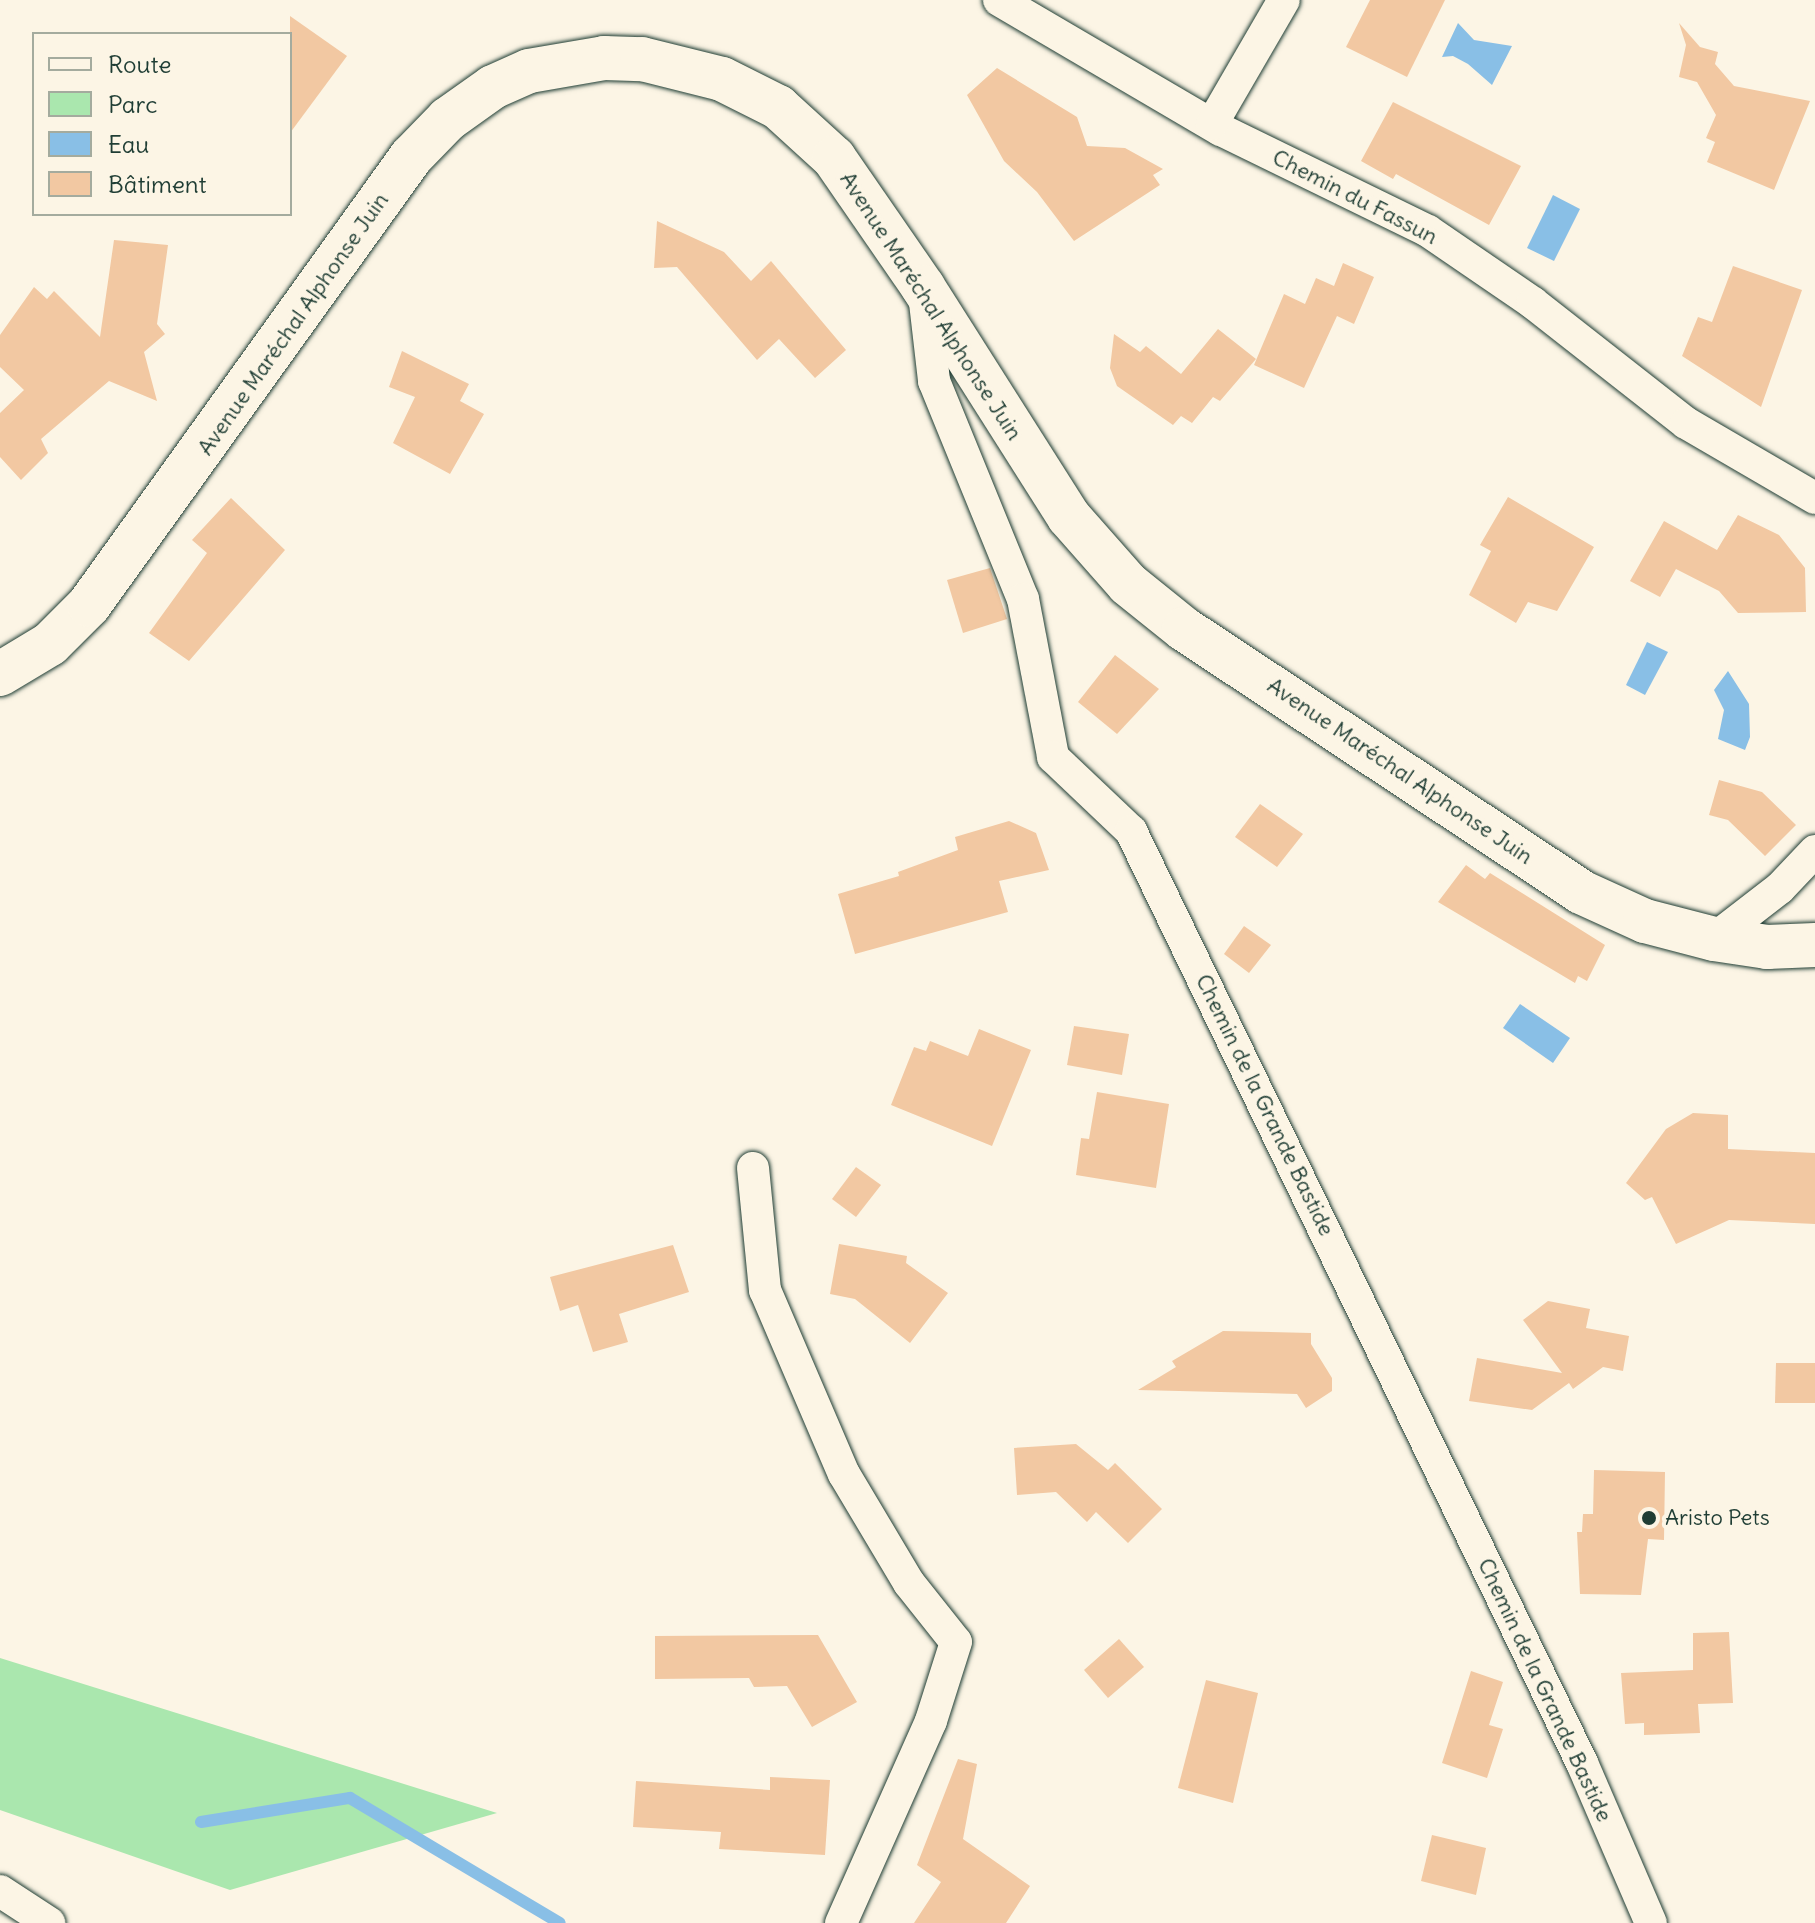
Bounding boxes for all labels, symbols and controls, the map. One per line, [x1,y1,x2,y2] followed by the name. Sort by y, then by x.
[32,32,292,216] legend
[108,49,171,79] text: Route
[108,89,157,119] text: Parc
[108,129,149,159] text: Eau
[1268,144,1442,250] street label: Chemin du Fassun
[834,167,1028,445] street label: Avenue Maréchal Alphonse Juin
[108,169,207,199] text: Bâtiment
[192,188,394,460] street label: Avenue Maréchal Alphonse Juin
[1262,672,1538,870] street label: Avenue Maréchal Alphonse Juin
[1190,970,1340,1240] street label: Chemin de la Grande Bastide
[1665,1505,1770,1531] place label: Aristo Pets
[1640,1509,1658,1527] marker: Aristo Pets
[1472,1554,1618,1826] street label: Chemin de la Grande Bastide

